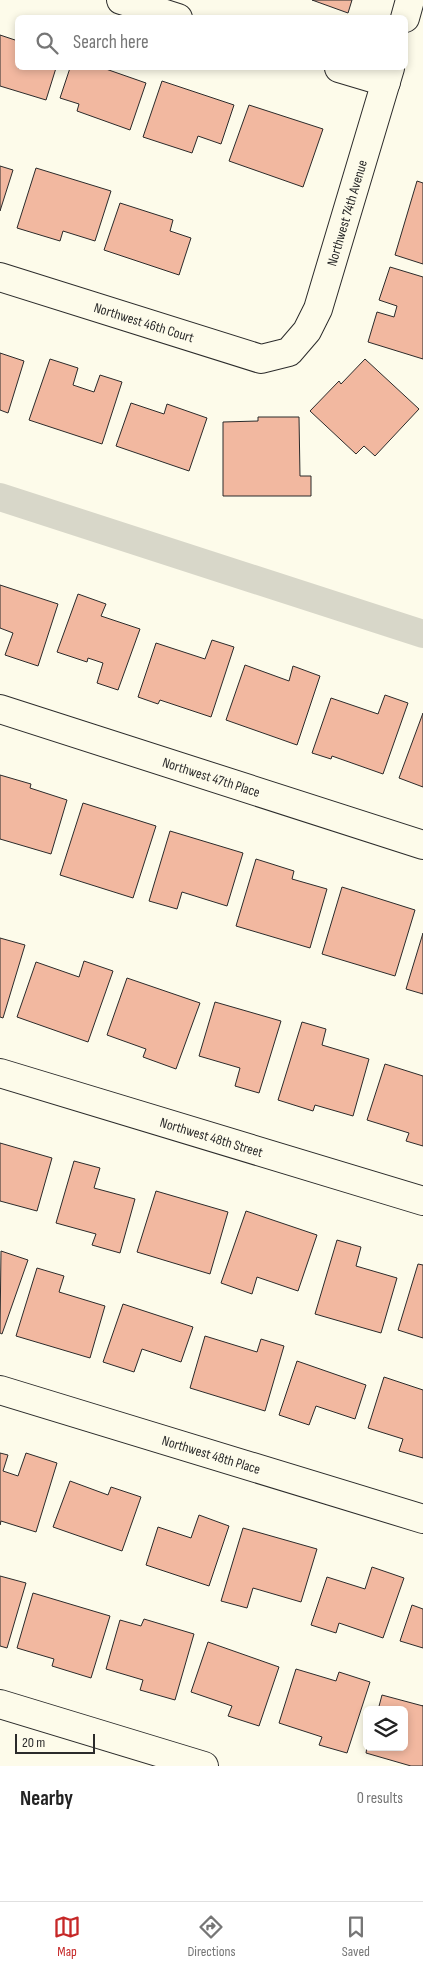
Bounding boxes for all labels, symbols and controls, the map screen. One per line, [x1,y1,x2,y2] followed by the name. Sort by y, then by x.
[15,15,408,70] search box
[33,29,61,57] icon: search
[73,31,149,54] text: Search here
[323,158,371,268] street label: Northwest 74th Avenue
[92,299,196,346] street label: Northwest 46th Court
[160,754,262,801] street label: Northwest 47th Place
[158,1114,265,1161] street label: Northwest 48th Street
[160,1432,263,1478] street label: Northwest 48th Place
[363,1706,408,1751] map controls
[363,1706,408,1751] button: layers
[15,1731,95,1754] scale bar
[22,1734,45,1751] text: 20 m
[20,1786,73,1811] text: Nearby
[357,1789,403,1808] text: 0 results
[53,1913,81,1960] tab: Map
[187,1913,236,1960] tab: Directions
[342,1913,370,1960] tab: Saved

